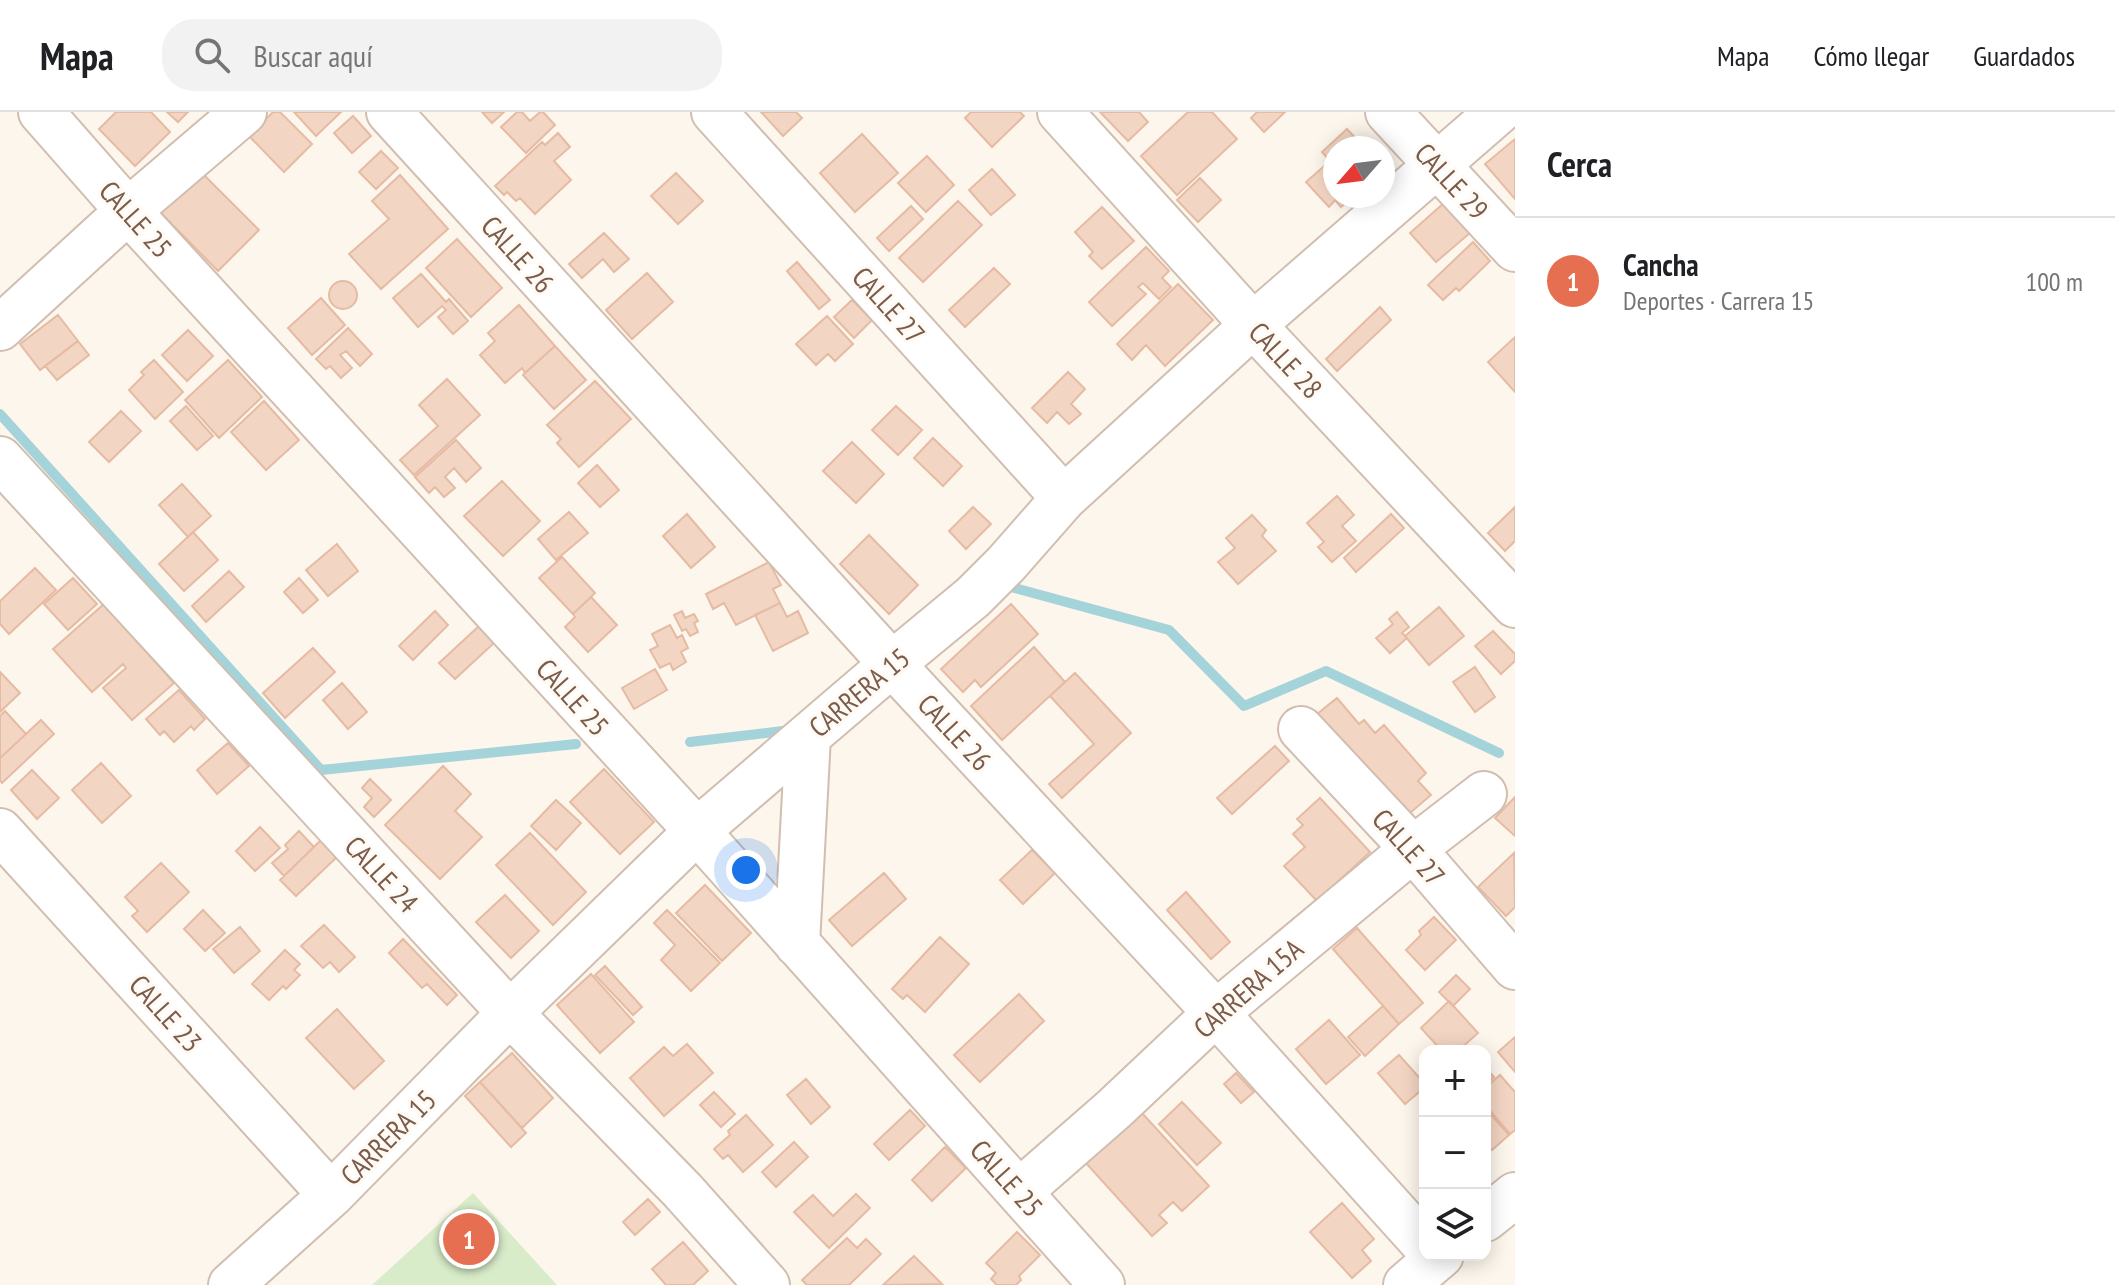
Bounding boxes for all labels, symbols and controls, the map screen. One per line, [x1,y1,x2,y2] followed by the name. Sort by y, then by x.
[162,19,722,91] search box
[40,31,114,80] text: Mapa
[190,33,234,77] icon: search
[254,36,373,75] text: Buscar aquí
[1717,37,1769,74] text: Mapa
[1813,37,1929,74] text: Cómo llegar
[1973,37,2075,74] text: Guardados
[1407,135,1497,227] street label: CALLE 29
[1323,136,1395,208] north arrow
[1547,142,1612,186] text: Cerca
[92,173,180,265] street label: CALLE 25
[474,208,562,300] street label: CALLE 26
[1623,245,1699,284] text: Cancha
[845,259,933,351] street label: CALLE 27
[1567,265,1579,298] text: 1
[2025,265,2083,298] text: 100 m
[1623,284,1814,317] text: Deportes · Carrera 15
[1241,314,1331,406] street label: CALLE 28
[801,639,917,745] street label: CARRERA 15
[529,651,617,743] street label: CALLE 25
[910,686,1000,778] street label: CALLE 26
[1365,801,1453,893] street label: CALLE 27
[337,828,427,920] street label: CALLE 24
[726,850,766,890] your location
[1185,930,1311,1046] street label: CARRERA 15A
[122,967,210,1059] street label: CALLE 23
[1419,1045,1491,1261] map controls
[1419,1045,1491,1117] button: +
[332,1081,444,1193] street label: CARRERA 15
[1419,1117,1491,1189] button: −
[963,1132,1051,1224] street label: CALLE 25
[1419,1189,1491,1261] button: layers
[443,1209,495,1269] pin: 1

